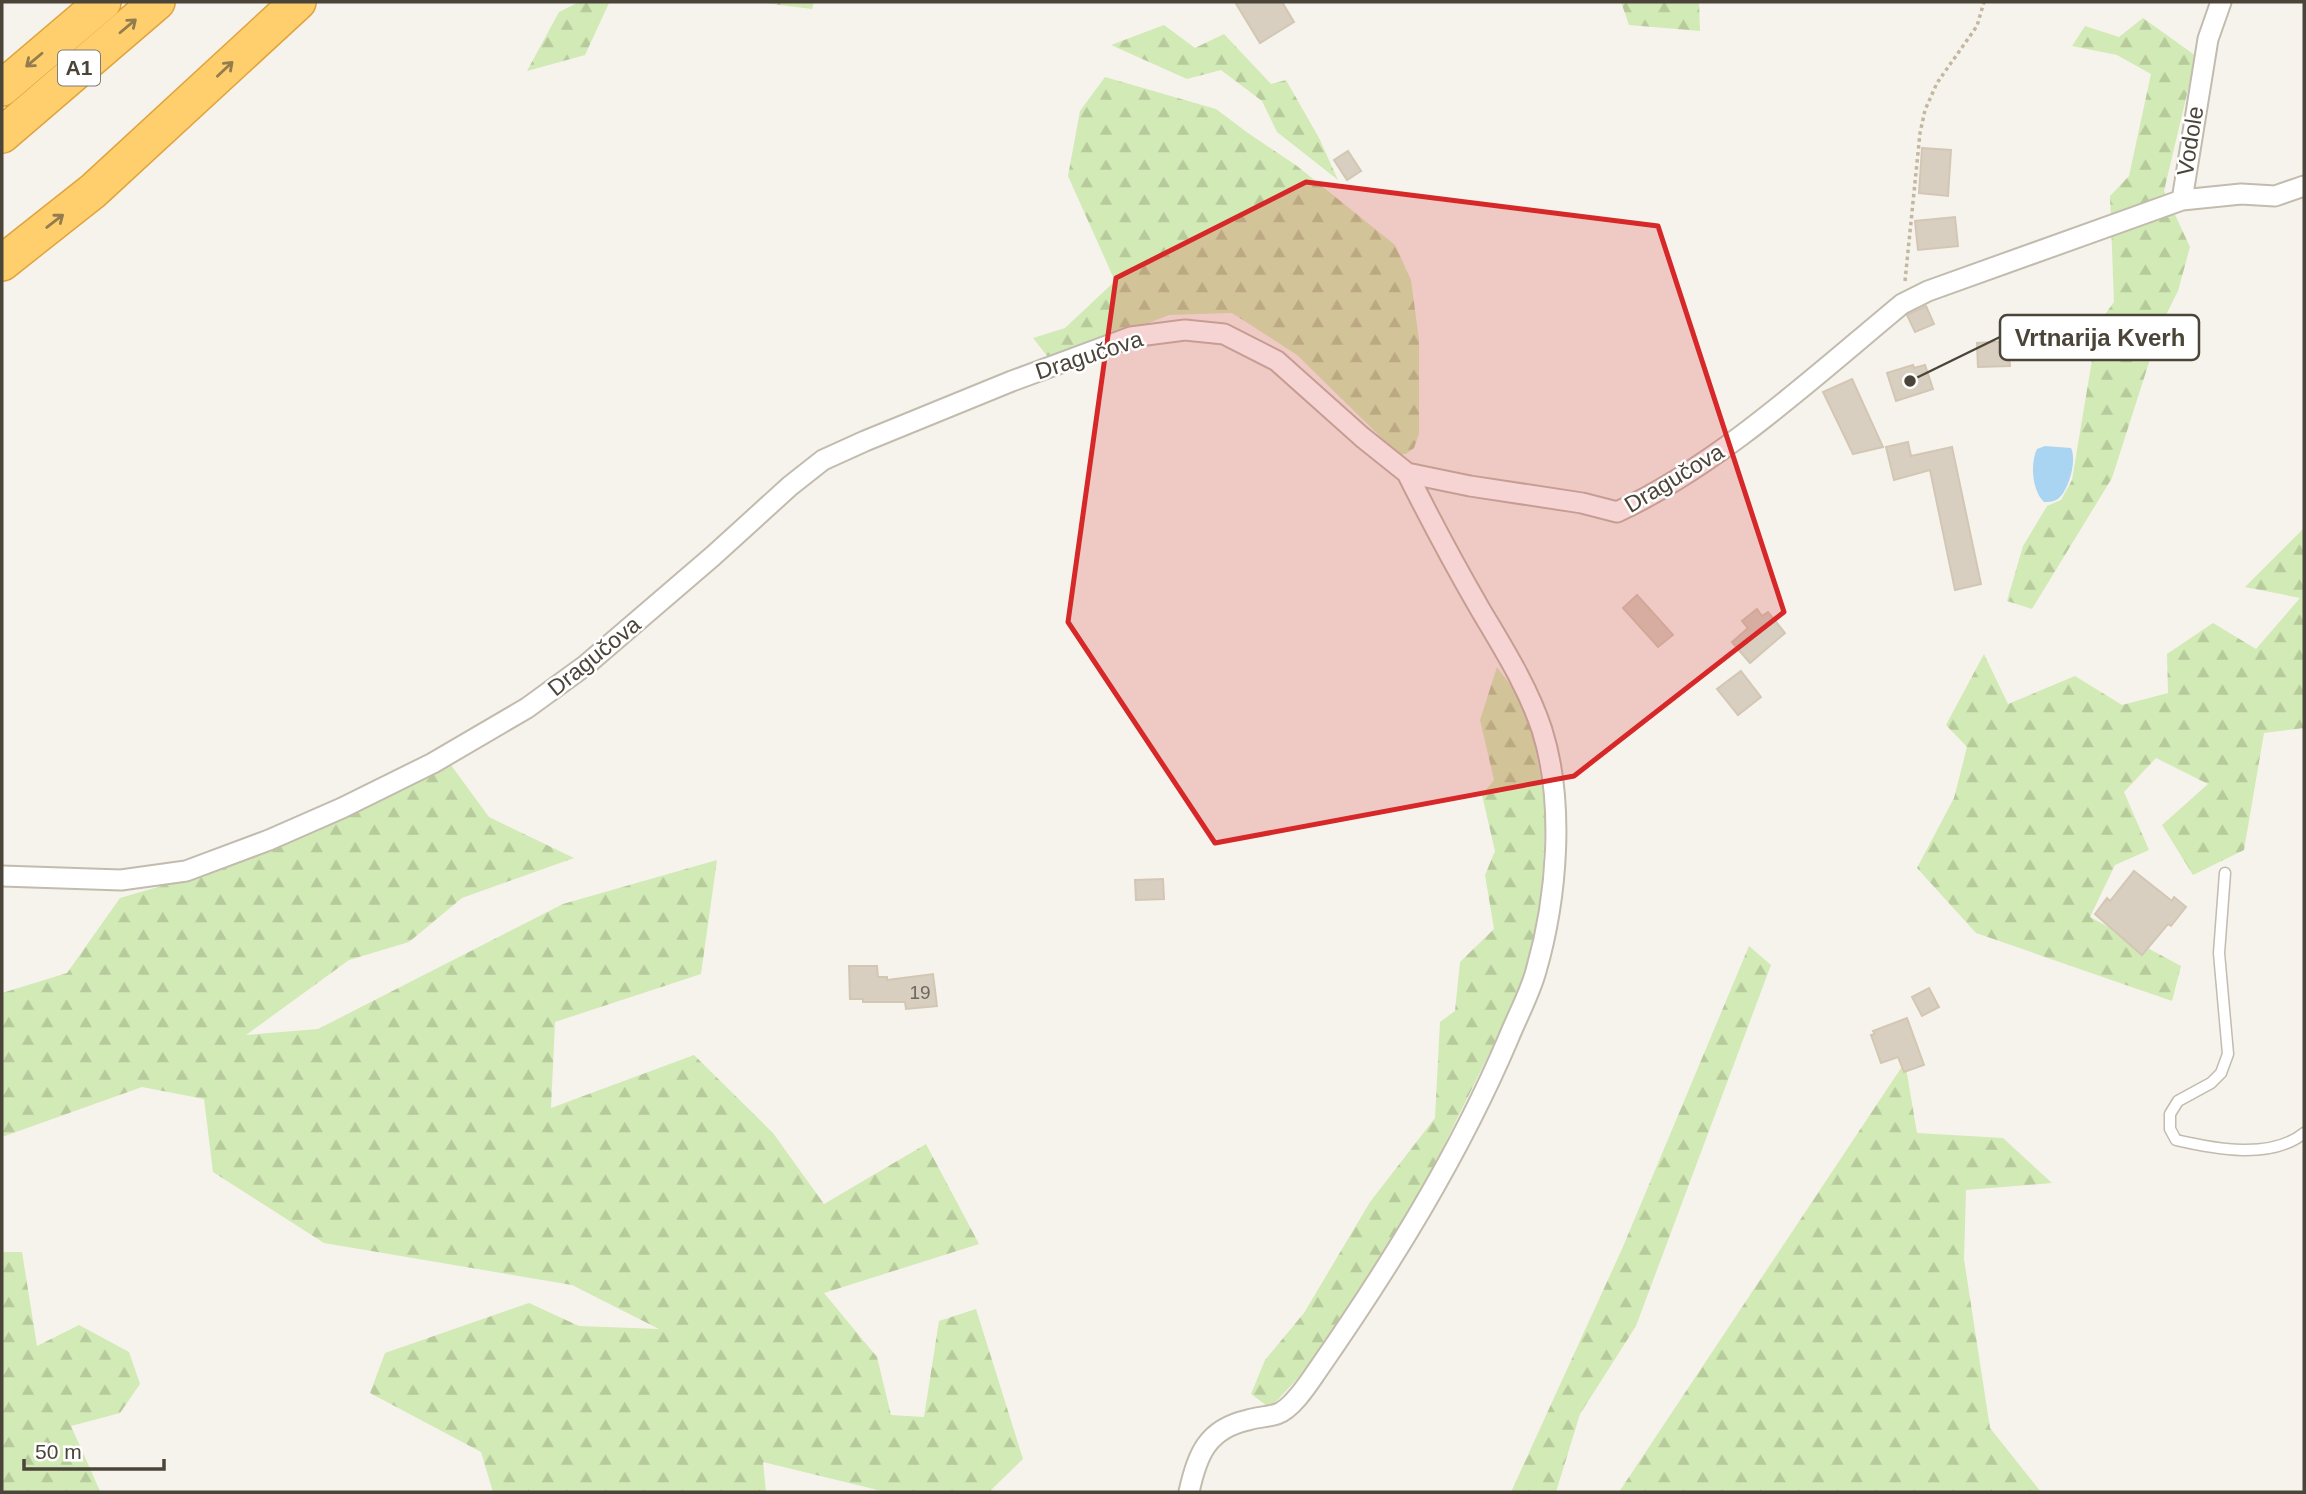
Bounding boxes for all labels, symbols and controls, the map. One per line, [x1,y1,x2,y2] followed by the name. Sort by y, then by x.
[119,18,137,34] one-way arrow
[58,50,100,86] road number: A1
[25,53,43,68] one-way arrow
[216,61,234,77] one-way arrow
[2172,104,2208,178] street label: Vodole
[46,213,64,228] one-way arrow
[2000,315,2199,360] callout: Vrtnarija Kverh
[2015,324,2185,351] text: Vrtnarija Kverh
[1032,325,1146,385] street label: Dragučova
[1620,438,1729,518] street label: Dragučova
[543,611,646,701] street label: Dragučova
[909,982,931,1003] house number: 19
[24,1428,164,1472] scale bar
[35,1440,82,1463] text: 50 m

